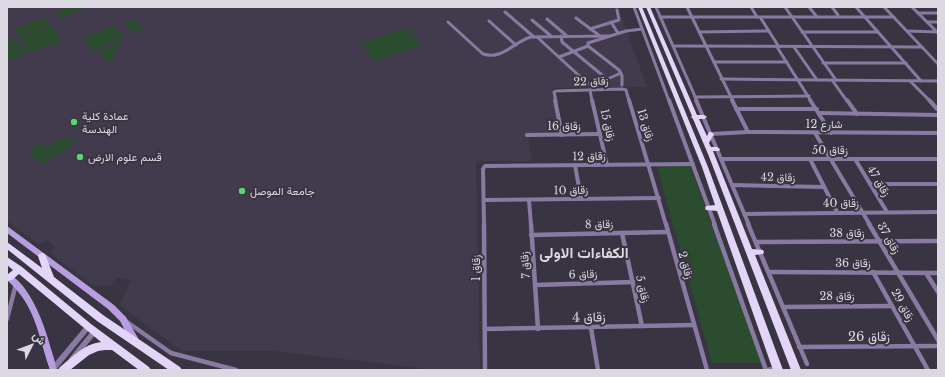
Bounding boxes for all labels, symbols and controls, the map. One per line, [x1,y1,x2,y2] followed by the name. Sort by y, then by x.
[573,73,609,89] street label: زقاق 22
[597,107,619,143] street label: زقاق 15
[634,107,658,143] street label: زقاق 13
[82,109,129,136] place label: عمادة كلية الهندسة
[69,117,79,127] marker: عمادة كلية الهندسة
[806,117,843,132] street label: شارع 12
[547,119,581,133] street label: زقاق 16
[812,143,848,157] street label: زقاق 50
[572,149,606,163] street label: زقاق 12
[88,150,162,165] place label: قسم علوم الارض
[75,152,85,162] marker: قسم علوم الارض
[864,163,894,199] street label: زقاق 47
[760,170,796,184] street label: زقاق 42
[554,183,589,197] street label: زقاق 10
[250,184,315,198] place label: جامعة الموصل
[237,186,247,196] marker: جامعة الموصل
[823,196,859,210] street label: زقاق 40
[585,217,614,231] street label: زقاق 8
[874,220,904,256] street label: زقاق 37
[829,226,865,240] street label: زقاق 38
[539,243,629,262] district label: الكفاءات الاولى
[675,249,697,281] street label: زقاق 2
[517,251,533,279] street label: زقاق 7
[469,254,483,281] street label: زقاق 1
[835,256,871,270] street label: زقاق 36
[568,266,598,281] street label: زقاق 6
[633,274,653,304] street label: زقاق 5
[888,286,918,324] street label: زقاق 29
[819,289,855,303] street label: زقاق 28
[572,308,606,326] street label: زقاق 4
[12,325,52,365] north arrow
[848,328,890,345] street label: زقاق 26
[30,329,49,348] text: ش

